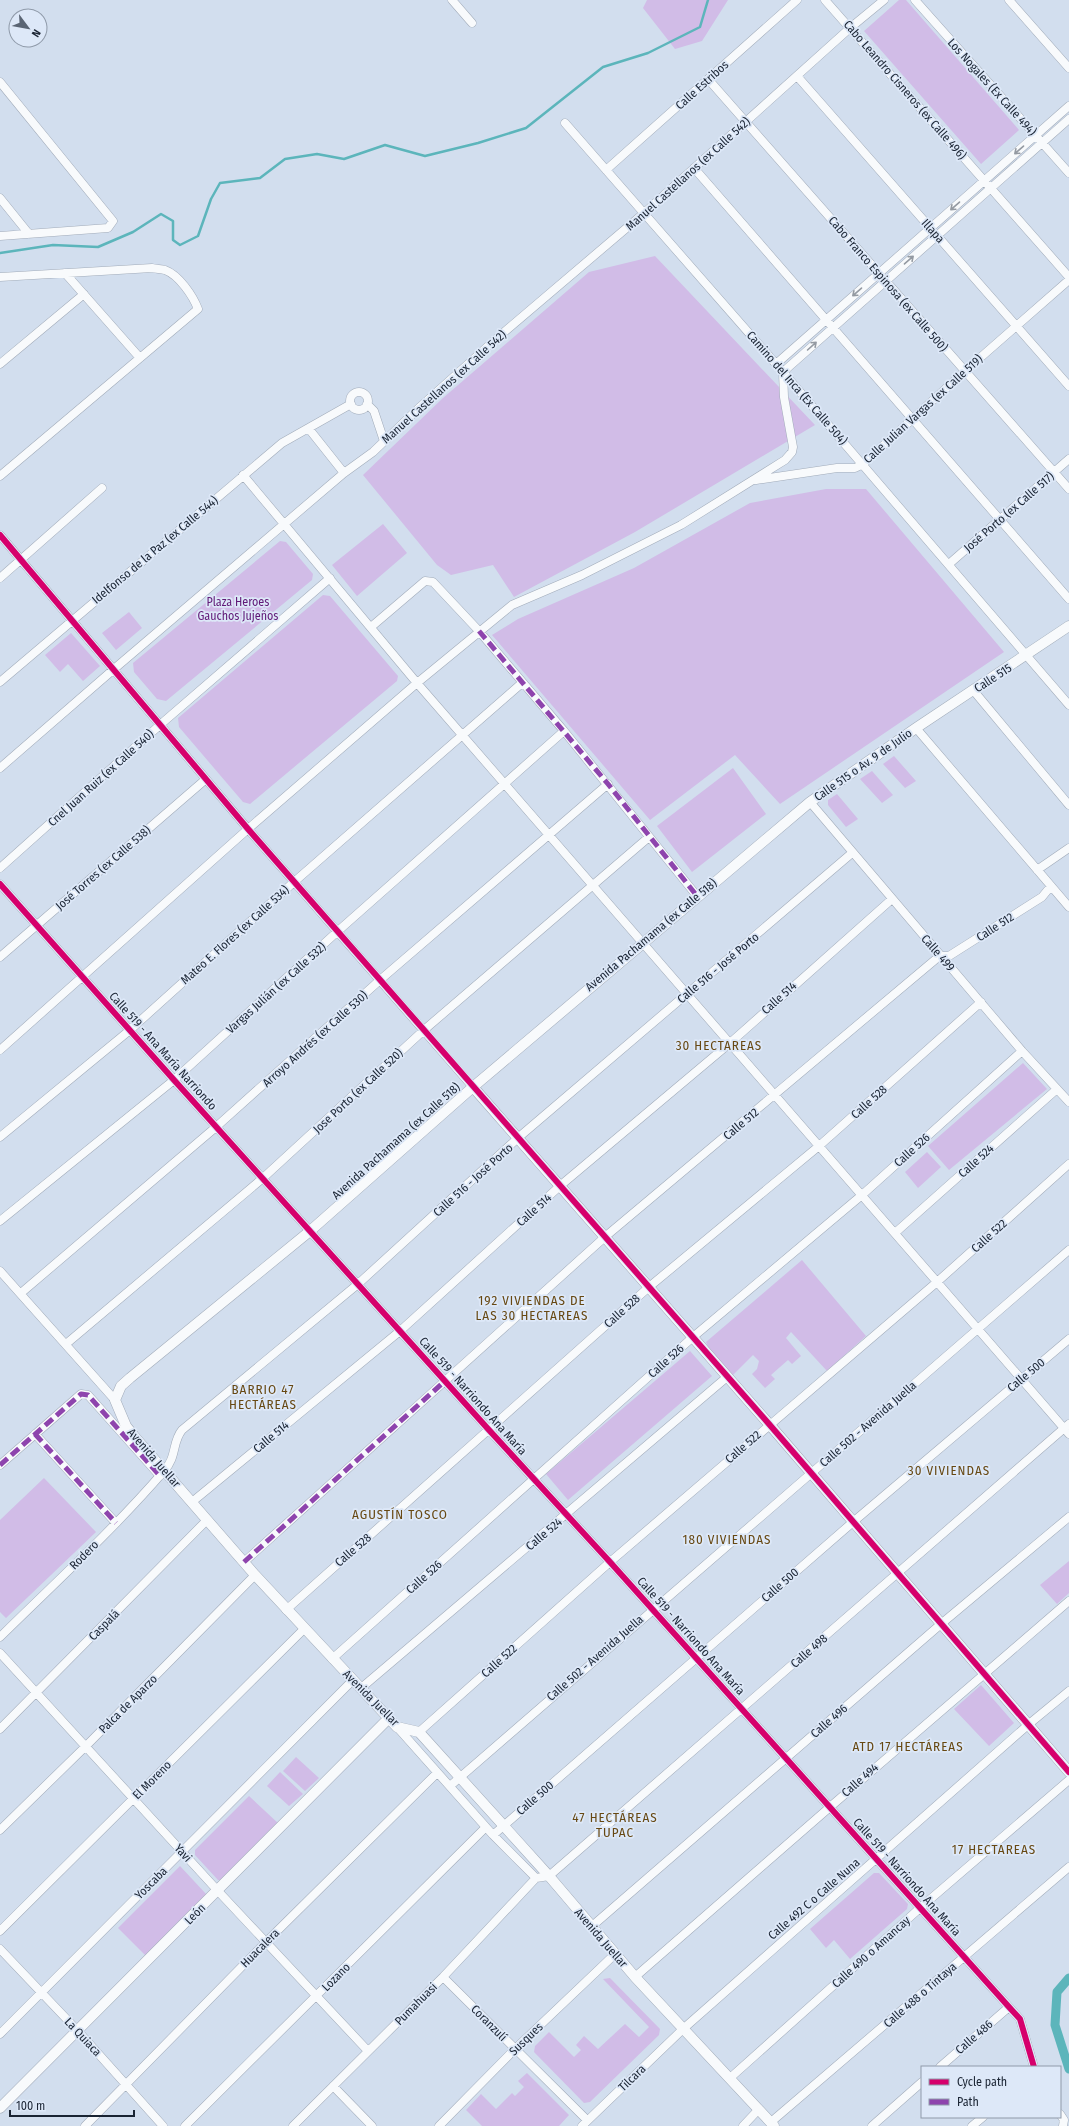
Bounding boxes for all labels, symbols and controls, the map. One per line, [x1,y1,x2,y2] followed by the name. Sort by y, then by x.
[8,8,48,48] north arrow
[841,18,969,163] street label: Cabo Leandro Cisneros (ex Calle 496)
[29,27,43,39] text: N
[945,36,1040,139] street label: Los Nogales (Ex Calle 494)
[673,58,731,112] street label: Calle Estribos
[623,114,753,234] street label: Manuel Castellanos (ex Calle 542)
[1013,146,1024,155] one-way arrow
[950,202,960,211] one-way arrow
[825,214,951,355] street label: Cabo Franco Espinosa (ex Calle 500)
[919,216,947,246] street label: Illapa
[904,255,914,264] one-way arrow
[852,288,862,297] one-way arrow
[379,327,509,447] street label: Manuel Castellanos (ex Calle 542)
[744,328,851,448] street label: Camino del Inca (Ex Calle 504)
[807,341,817,351] one-way arrow
[861,352,986,466] street label: Calle Julian Vargas (ex Calle 519)
[961,469,1057,555] street label: José Porto (ex Calle 517)
[89,493,221,607] street label: Idelfonso de la Paz (ex Calle 544)
[197,595,279,623] park label: Plaza Heroes Gauchos Jujeños
[972,660,1015,695] street label: Calle 515
[811,726,915,804] street label: Calle 515 o Av. 9 de Julio
[45,727,157,829] street label: Cnel Juan Ruiz (ex Calle 540)
[53,823,154,913] street label: José Torres (ex Calle 538)
[582,876,720,994] street label: Avenida Pachamama (ex Calle 518)
[178,882,292,987] street label: Mateo E. Flores (ex Calle 534)
[974,910,1016,944] street label: Calle 512
[674,930,762,1006] street label: Calle 516 - José Porto
[918,932,958,974] street label: Calle 499
[223,939,329,1036] street label: Vargas Julián (ex Calle 532)
[759,979,799,1017] street label: Calle 514
[260,988,371,1090] street label: Arroyo Andrés (ex Calle 530)
[106,989,220,1113] street label: Calle 519 - Ana María Narriondo
[676,1038,762,1053] district label: 30 HECTAREAS
[310,1046,406,1136] street label: Jose Porto (ex Calle 520)
[329,1080,463,1202] street label: Avenida Pachamama (ex Calle 518)
[848,1082,890,1122] street label: Calle 528
[721,1105,761,1143] street label: Calle 512
[891,1130,933,1170] street label: Calle 526
[430,1141,516,1219] street label: Calle 516 - José Porto
[955,1141,997,1181] street label: Calle 524
[514,1191,554,1229] street label: Calle 514
[968,1217,1010,1255] street label: Calle 522
[601,1291,643,1331] street label: Calle 528
[476,1293,588,1323] district label: 192 VIVIENDAS DE LAS 30 HECTAREAS
[416,1334,530,1458] street label: Calle 519 - Narriondo Ana María
[645,1341,687,1381] street label: Calle 526
[1004,1355,1048,1395] street label: Calle 500
[817,1378,919,1470] street label: Calle 502 - Avenida Juella
[229,1382,297,1412] district label: BARRIO 47 HECTÁREAS
[250,1418,292,1456] street label: Calle 514
[124,1426,184,1491] street label: Avenida Juellar
[722,1428,764,1466] street label: Calle 522
[908,1463,990,1478] district label: 30 VIVIENDAS
[352,1507,448,1522] district label: AGUSTÍN TOSCO
[523,1515,565,1553] street label: Calle 524
[332,1530,374,1570] street label: Calle 528
[682,1532,772,1547] district label: 180 VIVIENDAS
[67,1538,101,1572] street label: Rodero
[403,1557,445,1597] street label: Calle 526
[759,1565,801,1605] street label: Calle 500
[634,1574,748,1698] street label: Calle 519 - Narriondo Ana María
[86,1607,122,1643] street label: Caspalá
[544,1612,646,1704] street label: Calle 502 - Avenida Juella
[788,1631,830,1671] street label: Calle 498
[478,1642,520,1680] street label: Calle 522
[340,1667,403,1730] street label: Avenida Juellar
[96,1672,160,1736] street label: Palca de Aparzo
[808,1701,850,1741] street label: Calle 496
[852,1739,964,1754] district label: ATD 17 HECTÁREAS
[130,1758,174,1802] street label: El Moreno
[839,1760,881,1800] street label: Calle 494
[514,1778,556,1818] street label: Calle 500
[572,1810,658,1840] district label: 47 HECTÁREAS TUPAC
[850,1815,964,1939] street label: Calle 519 - Narriondo Ana María
[171,1841,195,1865] street label: Yavi
[952,1842,1036,1857] district label: 17 HECTAREAS
[765,1855,863,1943] street label: Calle 492 C o Calle Nuna
[132,1864,170,1902] street label: Yoscaba
[182,1901,208,1927] street label: León
[571,1906,631,1971] street label: Avenida Juellar
[829,1913,913,1991] street label: Calle 490 o Amancay
[238,1926,282,1970] street label: Huacalera
[881,1959,959,2030] street label: Calle 488 o Tintaya
[319,1960,353,1994] street label: Lozano
[392,1980,440,2028] street label: Pumahuasi
[468,2002,510,2044] street label: Coranzulí
[62,2015,104,2059] street label: La Quiaca
[953,2017,995,2057] street label: Calle 486
[506,2020,546,2058] street label: Susques
[616,2062,649,2094] street label: Tilcara
[921,2066,1061,2118] legend
[957,2075,1007,2089] text: Cycle path
[10,2092,134,2118] scale bar
[957,2095,979,2109] text: Path
[16,2099,45,2113] text: 100 m

